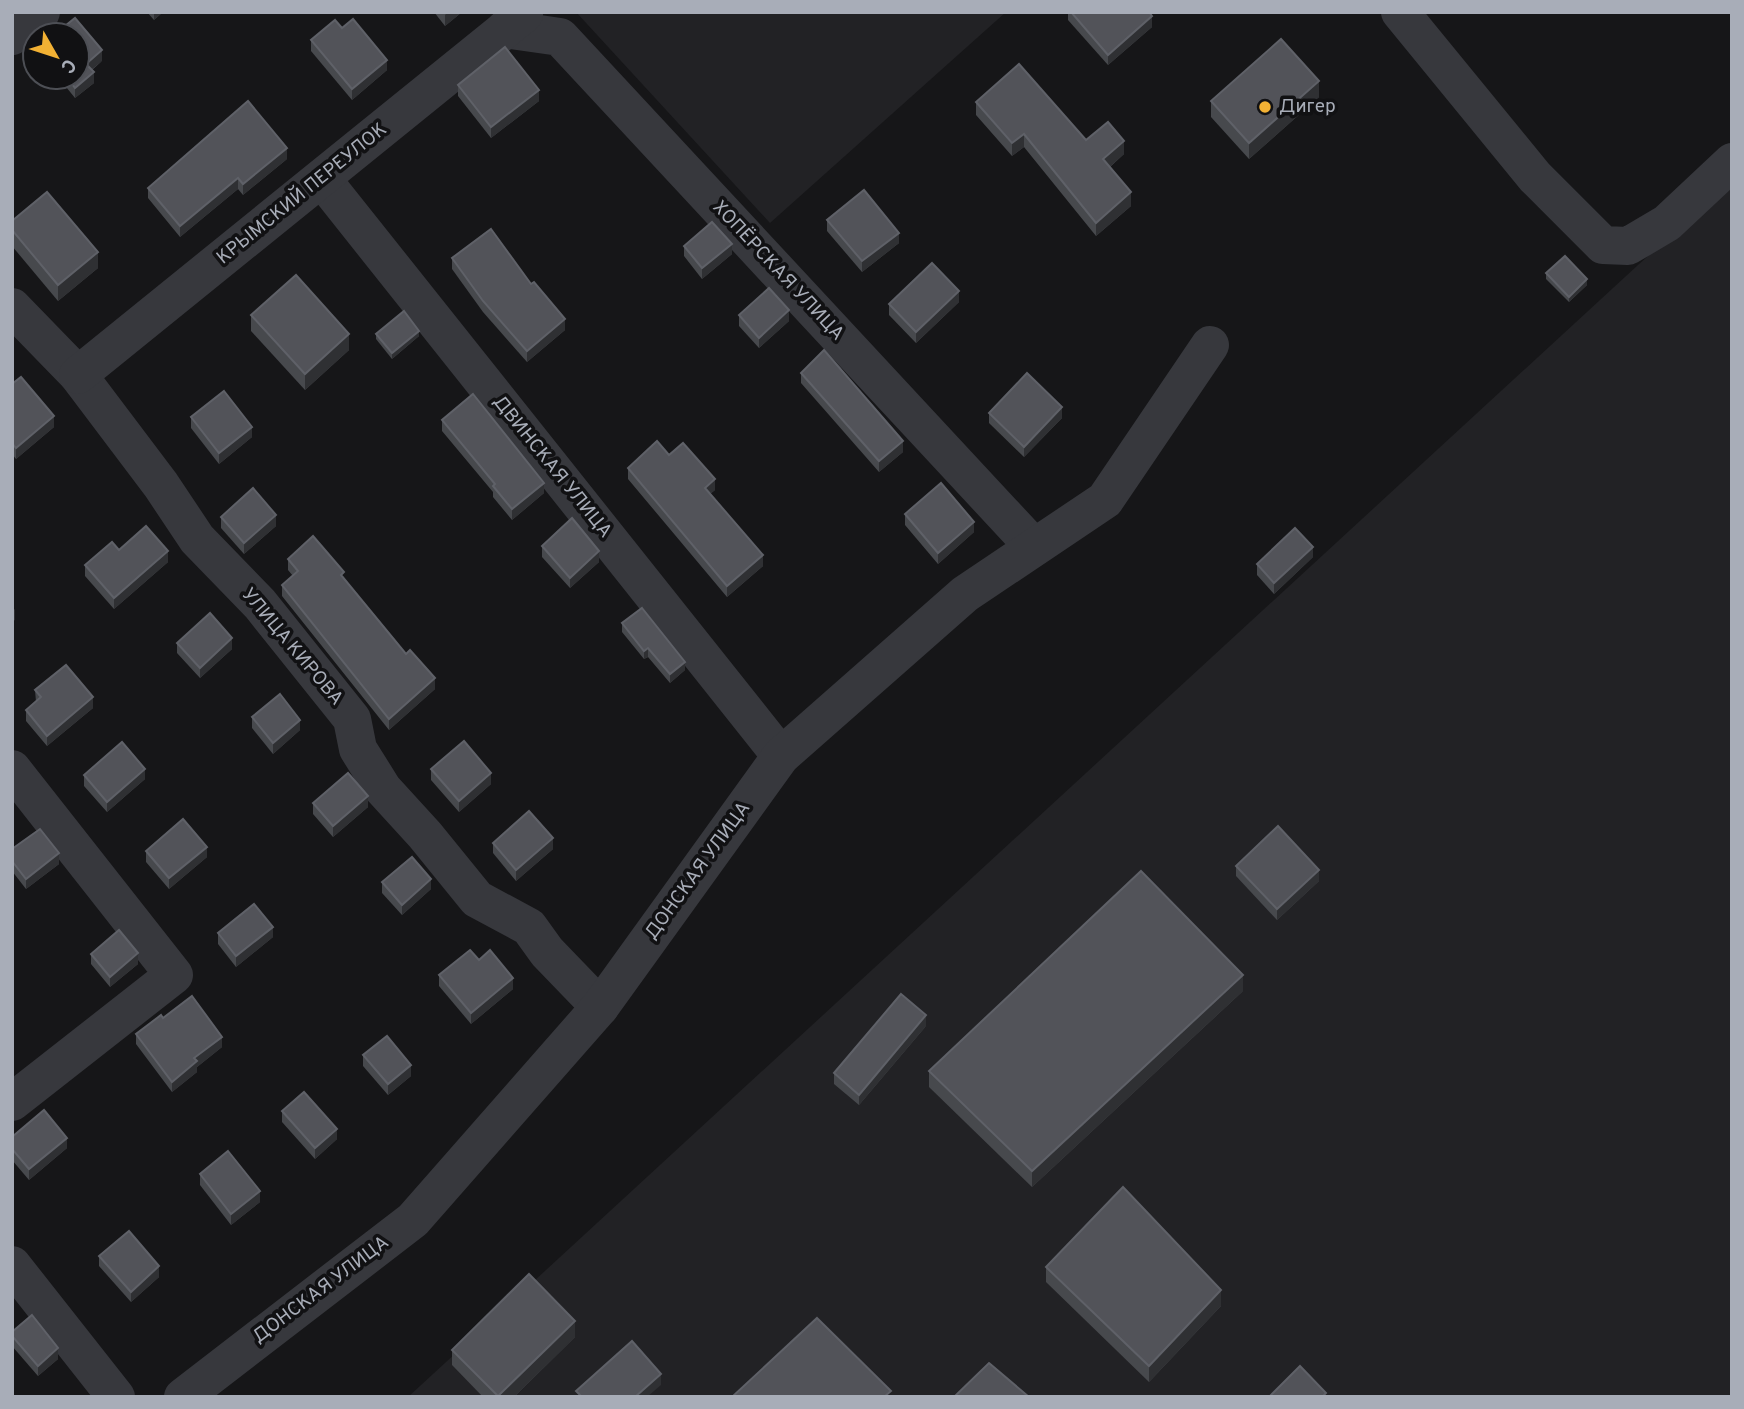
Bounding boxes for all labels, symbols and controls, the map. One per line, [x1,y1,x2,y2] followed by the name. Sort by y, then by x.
[21,21,91,91] north arrow
[55,53,81,78] text: С
[1279,95,1336,119] place label: Дигер
[1257,99,1273,115] marker: Дигер
[211,117,392,270] street label: КРЫМСКИЙ ПЕРЕУЛОК
[707,195,850,346] street label: ХОПЁРСКАЯ УЛИЦА
[487,391,617,543] street label: ДВИНСКАЯ УЛИЦА
[236,583,348,711] street label: УЛИЦА КИРОВА
[640,797,756,945] street label: ДОНСКАЯ УЛИЦА
[248,1231,394,1349] street label: ДОНСКАЯ УЛИЦА

